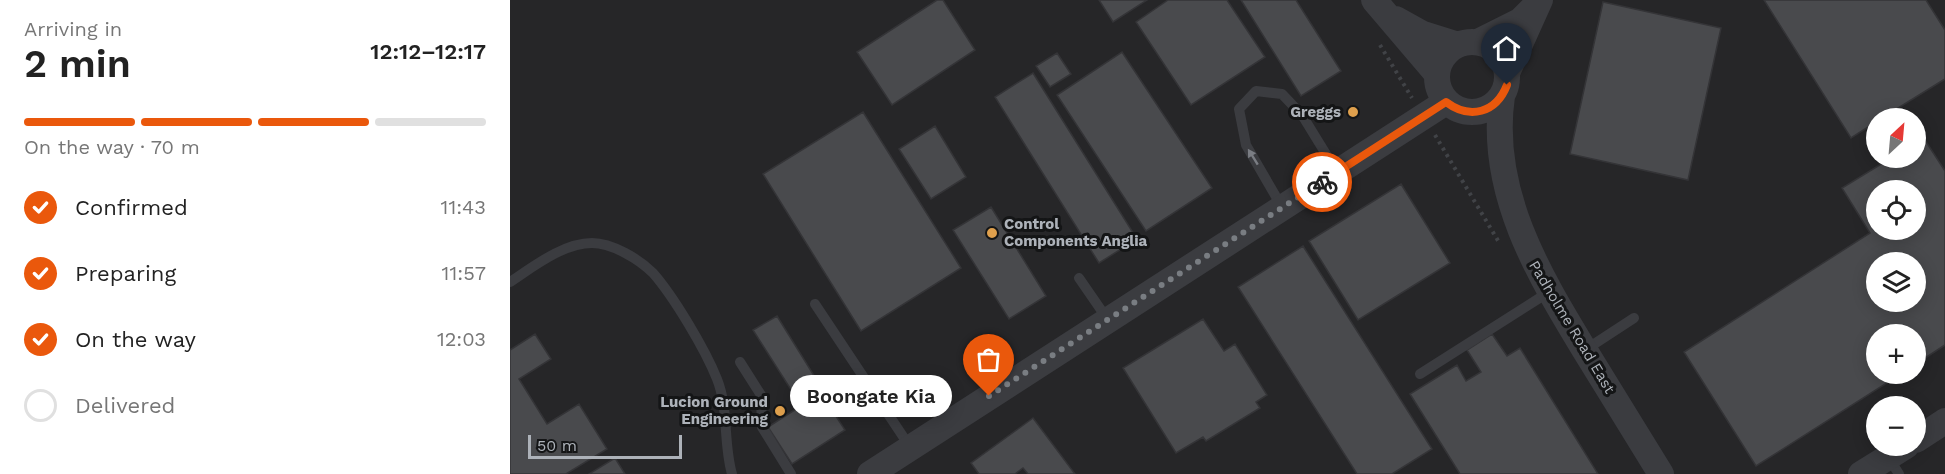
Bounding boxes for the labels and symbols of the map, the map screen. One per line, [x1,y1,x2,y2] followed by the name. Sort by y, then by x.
[1481,23,1532,85] pin
[1290,103,1341,121] place label: Greggs
[1346,105,1360,119] marker: Greggs
[1866,108,1926,168] north arrow
[1247,149,1258,165] one-way arrow
[1292,152,1352,212] courier
[1004,215,1148,250] place label: Control Components Anglia
[985,226,999,240] marker: Control Components Anglia
[1525,257,1619,397] street label: Padholme Road East
[963,334,1014,396] pin
[791,375,953,417] callout: Boongate Kia
[660,393,769,428] place label: Lucion Ground Engineering
[773,404,787,418] marker: Lucion Ground Engineering
[528,432,682,460] scale bar

